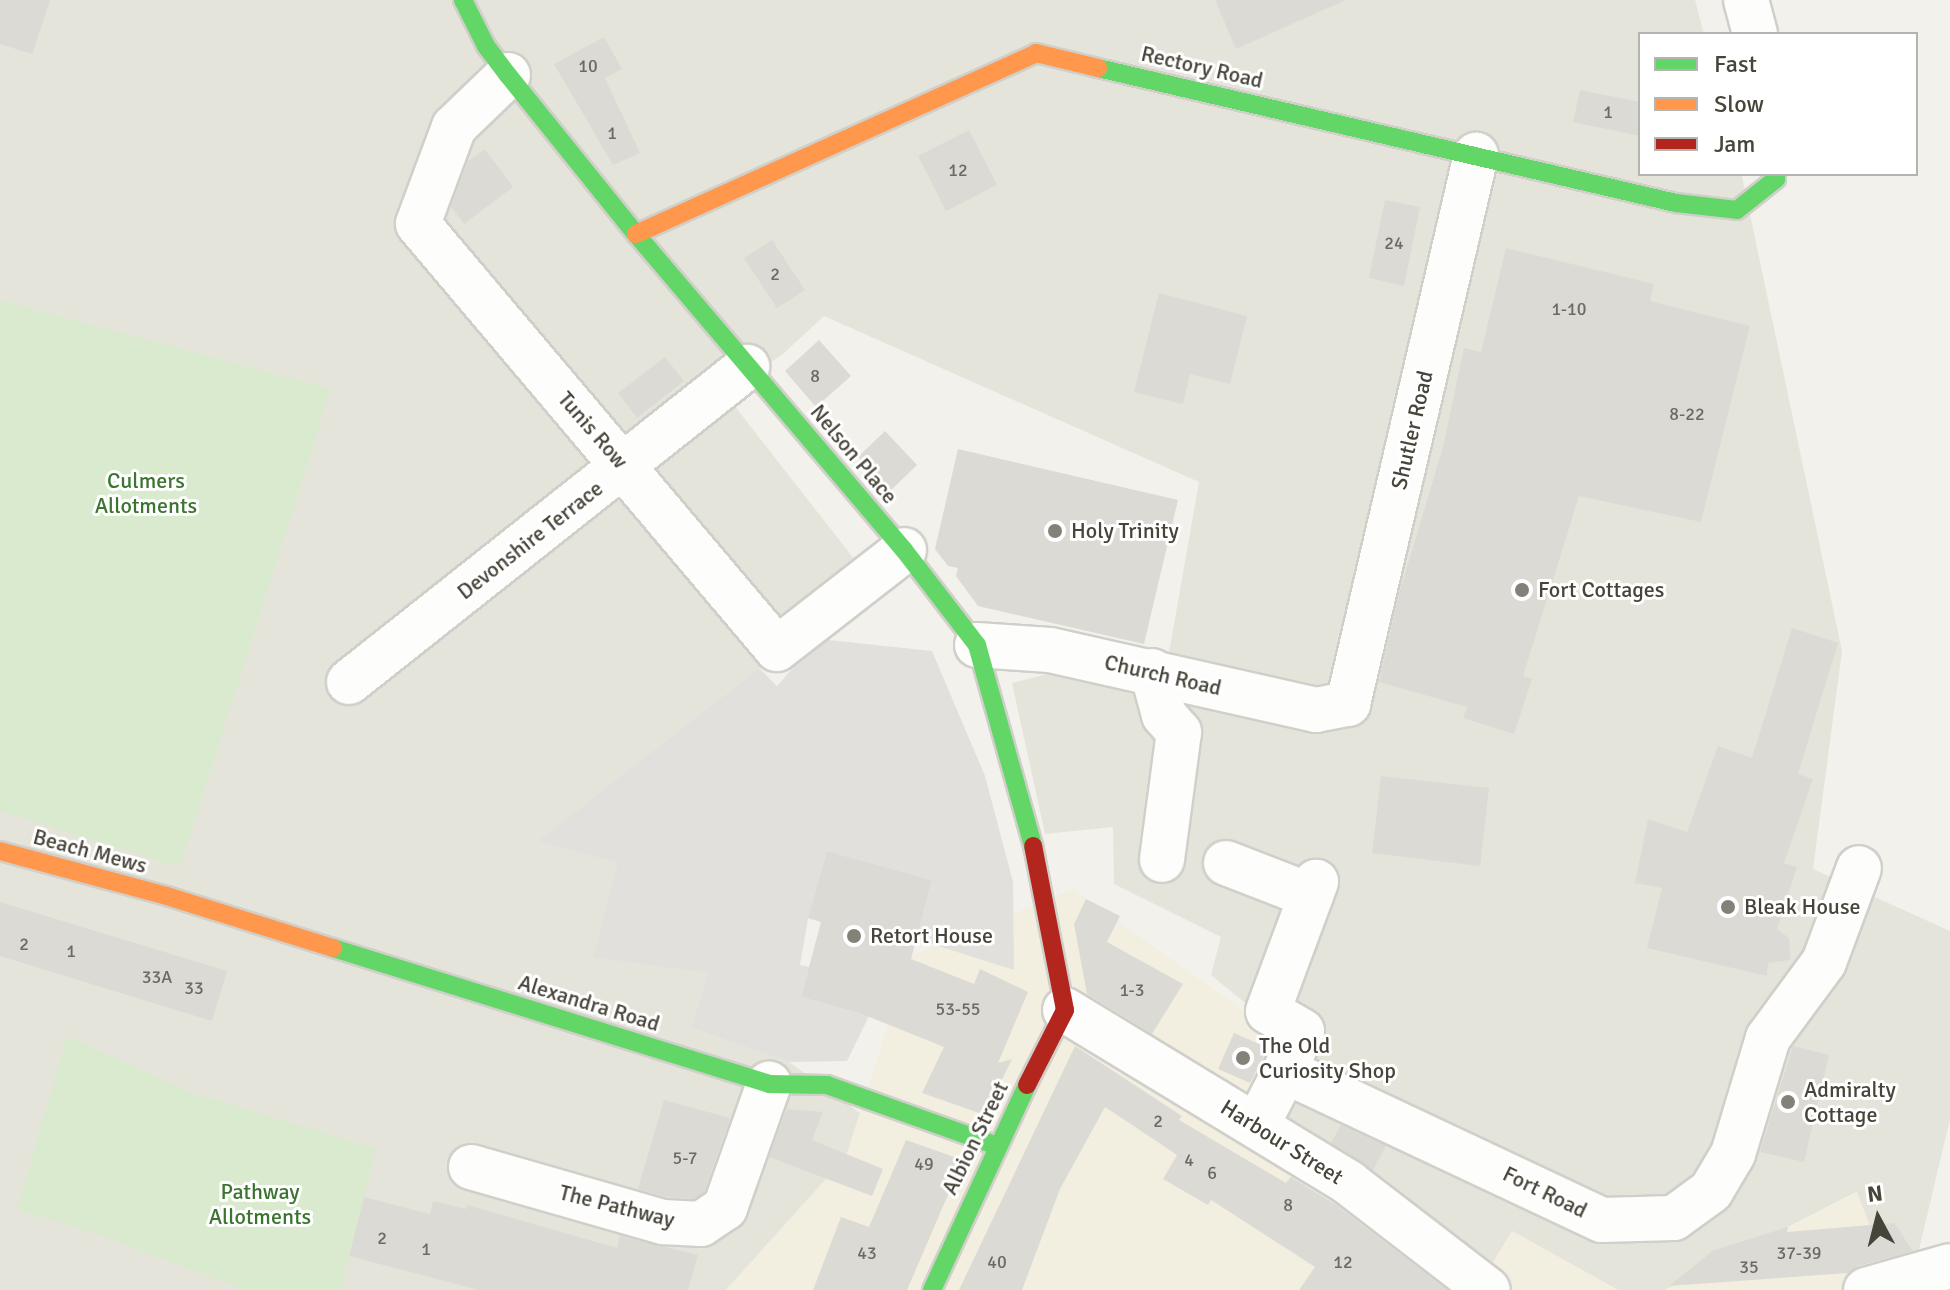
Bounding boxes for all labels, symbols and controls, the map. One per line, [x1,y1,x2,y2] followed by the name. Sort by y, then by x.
[1638,32,1918,176] legend
[1139,40,1265,94] street label: Rectory Road
[1714,49,1757,79] text: Fast
[578,55,598,77] house number: 10
[1714,89,1764,119] text: Slow
[1603,101,1613,123] house number: 1
[607,122,617,144] house number: 1
[1714,129,1755,159] text: Jam
[948,159,968,181] house number: 12
[1384,232,1404,254] house number: 24
[770,263,780,285] house number: 2
[1552,298,1586,320] house number: 1-10
[810,365,820,387] house number: 8
[1386,368,1438,492] street label: Shutler Road
[552,386,634,474] street label: Tunis Row
[805,399,903,509] street label: Nelson Place
[1669,403,1705,425] house number: 8-22
[95,467,197,518] park label: Culmers Allotments
[452,475,608,605] street label: Devonshire Terrace
[1071,518,1179,544] place label: Holy Trinity
[1046,522,1064,540] marker: Holy Trinity
[1538,577,1664,603] place label: Fort Cottages
[1513,581,1531,599] marker: Fort Cottages
[1102,649,1224,701] street label: Church Road
[30,823,150,879] street label: Beach Mews
[1744,894,1861,920] place label: Bleak House
[1719,898,1737,916] marker: Bleak House
[870,923,993,949] place label: Retort House
[845,927,863,945] marker: Retort House
[19,933,29,955] house number: 2
[66,940,76,962] house number: 1
[142,966,172,988] house number: 33A
[515,969,663,1037] street label: Alexandra Road
[184,977,204,999] house number: 33
[1119,979,1145,1001] house number: 1-3
[935,998,981,1020] house number: 53-55
[1259,1032,1396,1084] place label: The Old Curiosity Shop
[1234,1049,1252,1067] marker: The Old Curiosity Shop
[1804,1076,1896,1128] place label: Admiralty Cottage
[936,1077,1014,1199] street label: Albion Street
[1779,1093,1797,1111] marker: Admiralty Cottage
[1216,1094,1348,1190] street label: Harbour Street
[1153,1110,1163,1132] house number: 2
[673,1147,697,1169] house number: 5-7
[1184,1149,1194,1171] house number: 4
[914,1153,934,1175] house number: 49
[1499,1160,1591,1224] street label: Fort Road
[1207,1162,1217,1184] house number: 6
[209,1178,311,1230] park label: Pathway Allotments
[1838,1178,1918,1258] north arrow
[557,1179,677,1233] street label: The Pathway
[1866,1179,1884,1208] text: N
[1283,1194,1293,1216] house number: 8
[377,1227,387,1249] house number: 2
[421,1238,431,1260] house number: 1
[857,1242,877,1264] house number: 43
[1776,1242,1822,1264] house number: 37-39
[987,1251,1007,1273] house number: 40
[1333,1251,1353,1273] house number: 12
[1739,1256,1759,1278] house number: 35

